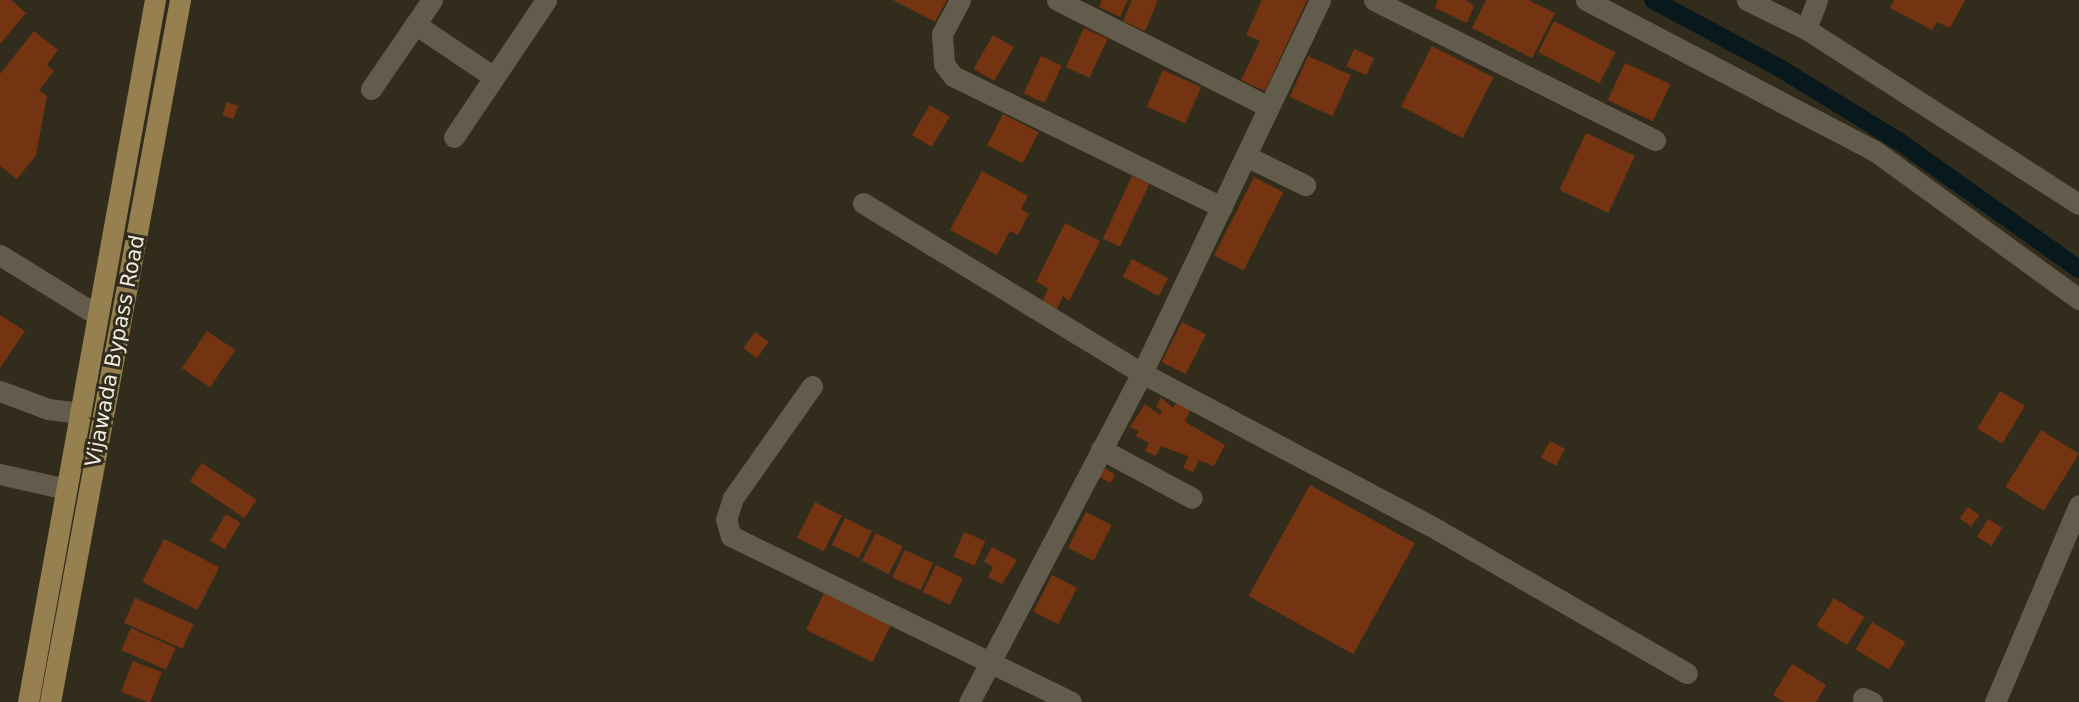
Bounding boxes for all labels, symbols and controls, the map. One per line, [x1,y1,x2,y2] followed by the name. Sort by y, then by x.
[80,233,150,469] street label: Vijawada Bypass Road

